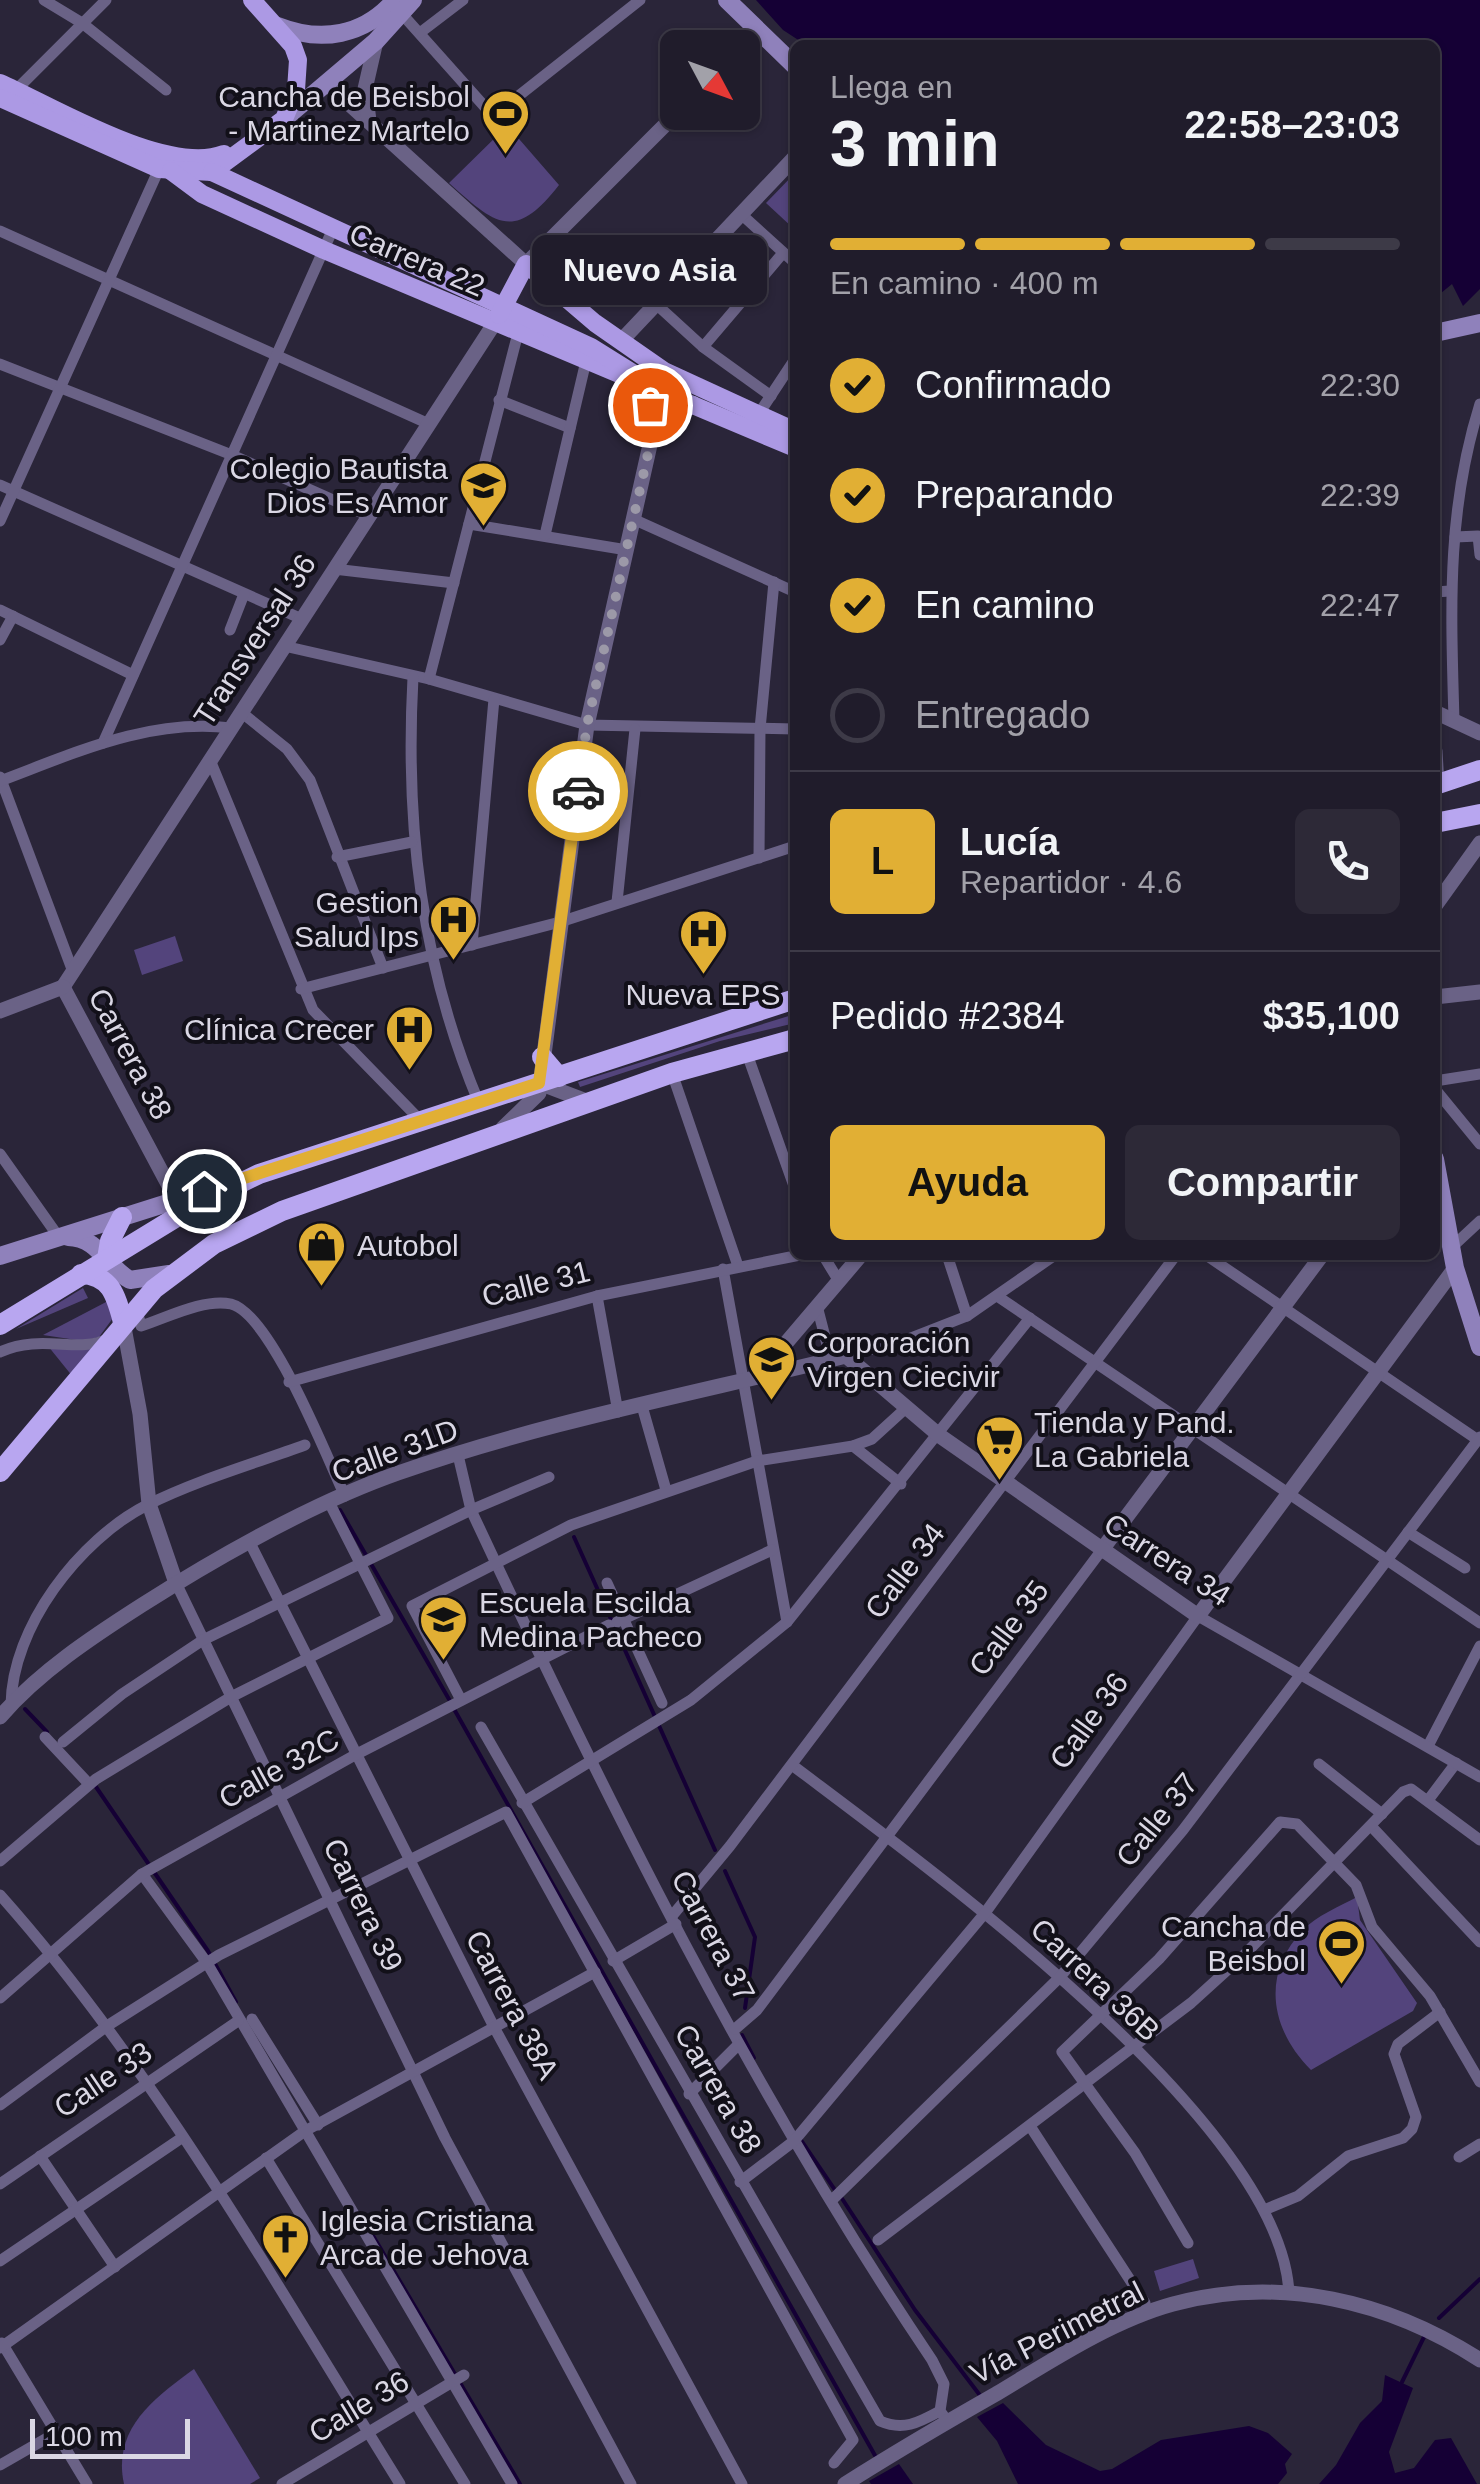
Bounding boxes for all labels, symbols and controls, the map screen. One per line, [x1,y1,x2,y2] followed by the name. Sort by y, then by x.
[660,30,760,130] north arrow
[660,30,760,130] map controls
[830,69,953,105] text: Llega en
[218,80,470,147] place label: Cancha de Beisbol - Martinez Martelo
[479,88,531,156] sports icon: Cancha de Beisbol - Martinez Martelo
[1184,104,1400,146] text: 22:58–23:03
[830,107,1000,180] text: 3 min
[345,216,490,303] street label: Carrera 22
[532,235,768,305] callout: Nuevo Asia
[563,252,736,288] text: Nuevo Asia
[830,265,1099,301] text: En camino · 400 m
[830,358,885,413] icon: check
[608,363,693,448] pin
[915,364,1111,406] text: Confirmado
[1320,367,1400,403] text: 22:30
[623,378,678,433] icon: bag
[230,452,448,519] place label: Colegio Bautista Dios Es Amor
[457,460,509,528] school or university icon: Colegio Bautista Dios Es Amor
[830,468,885,523] icon: check
[915,474,1114,516] text: Preparando
[1320,477,1400,513] text: 22:39
[187,548,322,731] street label: Transversal 36
[830,578,885,633] icon: check
[915,584,1095,626] text: En camino
[1320,587,1400,623] text: 22:47
[915,694,1090,736] text: Entregado
[528,741,628,841] courier
[551,764,606,819] icon: car
[1295,809,1400,914] button: phone
[960,821,1059,863] text: Lucía
[871,840,894,882] text: L
[960,864,1182,900] text: Repartidor · 4.6
[294,886,419,953] place label: Gestion Salud Ips
[428,894,480,962] hospital icon: Gestion Salud Ips
[677,908,729,976] hospital icon: Nueva EPS
[625,978,781,1011] place label: Nueva EPS
[82,983,179,1125] street label: Carrera 38
[830,995,1065,1037] text: Pedido #2384
[1263,995,1400,1037] text: $35,100
[383,1004,435,1072] hospital icon: Clínica Crecer
[184,1013,374,1046] place label: Clínica Crecer
[830,1125,1105,1240] button: Ayuda
[1125,1125,1400,1240] button: Compartir
[162,1149,247,1234] pin
[177,1164,232,1219] icon: home
[296,1220,348,1288] shop icon: Autobol
[357,1229,459,1262] place label: Autobol
[478,1254,593,1313] street label: Calle 31
[807,1326,1000,1393] place label: Corporación Virgen Ciecivir
[746,1334,798,1402] school or university icon: Corporación Virgen Ciecivir
[1034,1406,1235,1473] place label: Tienda y Pand. La Gabriela
[327,1412,462,1489] street label: Calle 31D
[973,1414,1025,1482] supermarket icon: Tienda y Pand. La Gabriela
[1098,1507,1236,1612] street label: Carrera 34
[858,1517,951,1625] street label: Calle 34
[962,1574,1055,1682] street label: Calle 35
[479,1586,702,1653] place label: Escuela Escilda Medina Pacheco
[418,1594,470,1662] school or university icon: Escuela Escilda Medina Pacheco
[1043,1666,1134,1775] street label: Calle 36
[213,1722,344,1815] street label: Calle 32C
[1109,1767,1204,1873] street label: Calle 37
[317,1833,410,1976] street label: Carrera 39
[665,1865,762,2007] street label: Carrera 37
[1161,1910,1306,1977] place label: Cancha de Beisbol
[1024,1912,1166,2047] street label: Carrera 36B
[1315,1918,1367,1986] sports icon: Cancha de Beisbol
[460,1925,565,2085] street label: Carrera 38A
[668,2018,769,2159] street label: Carrera 38
[48,2035,158,2124] street label: Calle 33
[320,2204,534,2271] place label: Iglesia Cristiana Arca de Jehova
[259,2212,311,2280] church icon: Iglesia Cristiana Arca de Jehova
[965,2275,1149,2390] street label: Vía Perimetral
[303,2364,414,2449] street label: Calle 36
[30,2414,190,2458] scale bar
[45,2421,123,2452] text: 100 m

